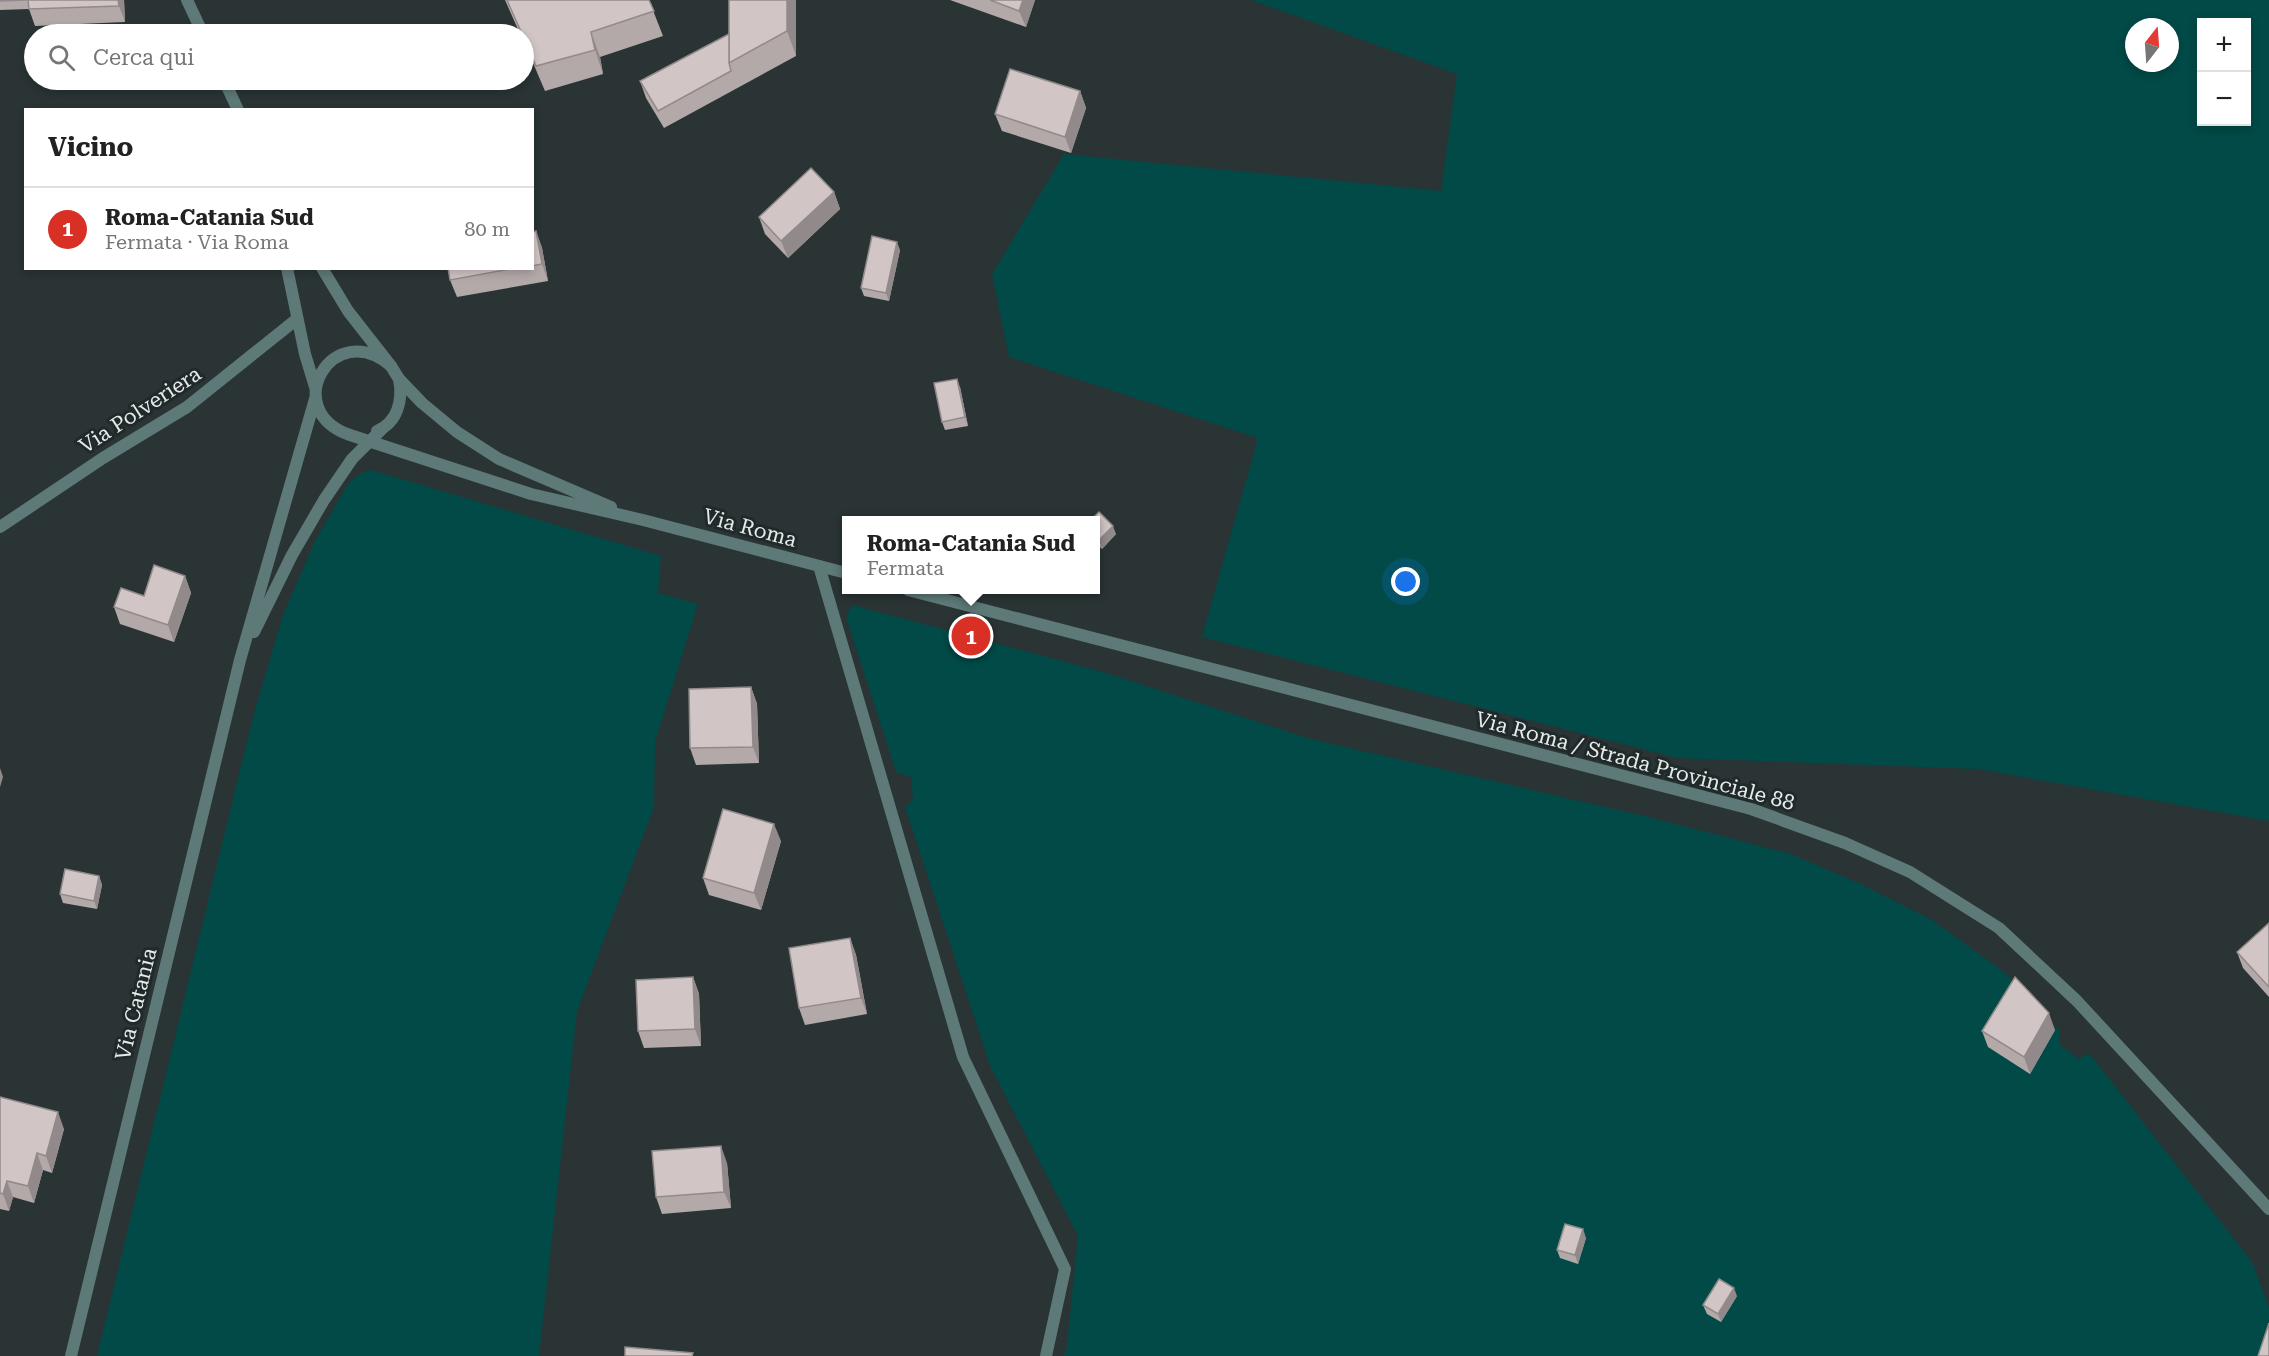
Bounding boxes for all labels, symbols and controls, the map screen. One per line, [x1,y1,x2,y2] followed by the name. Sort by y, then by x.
[2125,18,2179,72] north arrow
[2197,18,2251,126] map controls
[2197,18,2251,72] button: +
[24,24,534,90] search box
[45,41,78,74] icon: search
[93,45,194,70] text: Cerca qui
[2197,72,2251,126] button: −
[48,132,133,162] text: Vicino
[105,205,314,230] text: Roma-Catania Sud
[62,217,73,241] text: 1
[464,217,510,241] text: 80 m
[105,230,289,254] text: Fermata · Via Roma
[75,361,206,458] street label: Via Polveriera
[701,504,800,552] street label: Via Roma
[842,516,1100,594] popup
[867,531,1075,556] text: Roma-Catania Sud
[867,556,944,580] text: Fermata
[1391,567,1420,596] your location
[952,614,990,658] pin: 1
[1473,707,1797,815] street label: Via Roma / Strada Provinciale 88
[110,945,162,1063] street label: Via Catania

